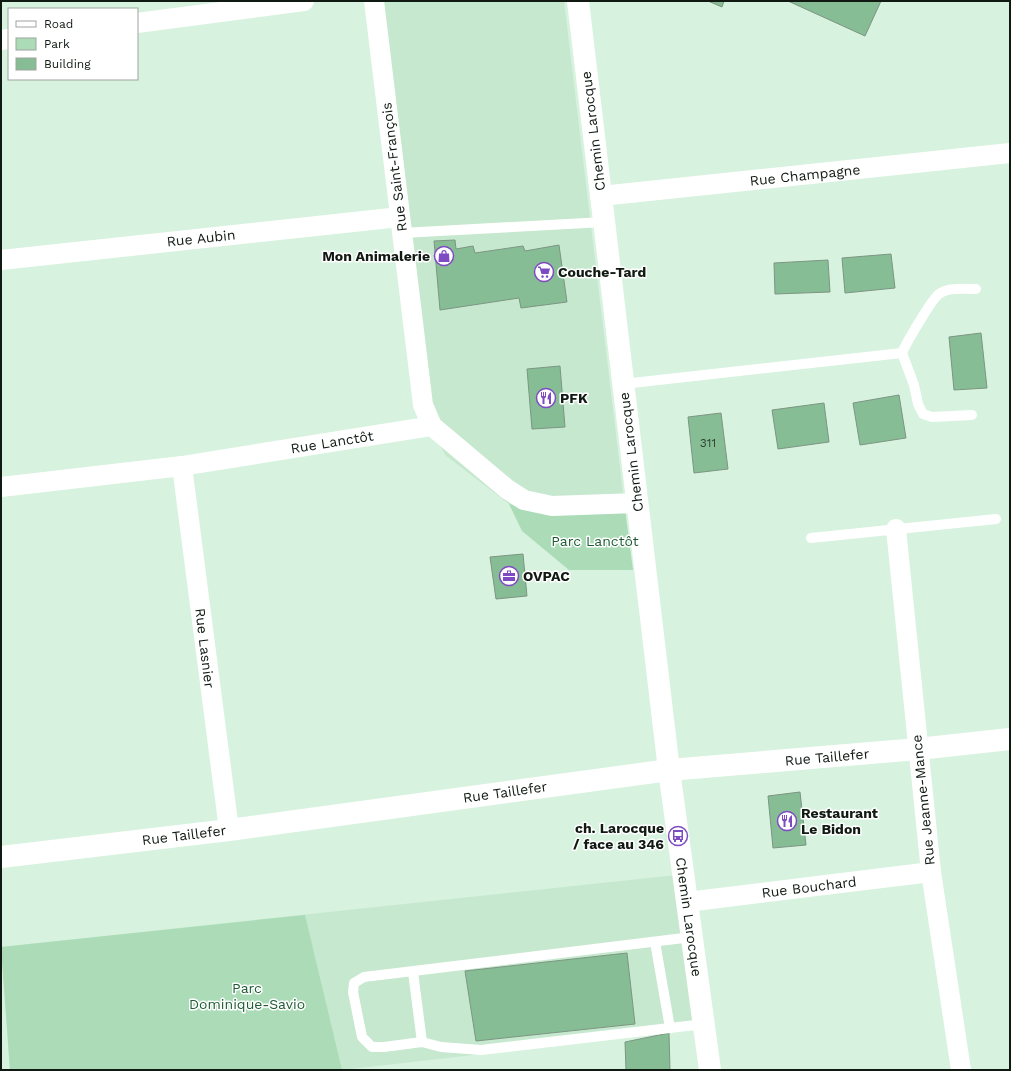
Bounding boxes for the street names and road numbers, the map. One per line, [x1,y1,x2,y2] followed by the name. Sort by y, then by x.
[578,70,608,192] street label: Chemin Larocque
[378,102,410,232] street label: Rue Saint-François
[749,161,861,189] street label: Rue Champagne
[166,226,236,250] street label: Rue Aubin
[616,391,646,513] street label: Chemin Larocque
[290,428,375,456] street label: Rue Lanctôt
[192,607,218,689] street label: Rue Lasnier
[908,734,938,866] street label: Rue Jeanne-Mance
[784,745,870,769] street label: Rue Taillefer
[462,778,548,806] street label: Rue Taillefer
[141,822,227,848] street label: Rue Taillefer
[673,856,705,978] street label: Chemin Larocque
[761,873,857,901] street label: Rue Bouchard

